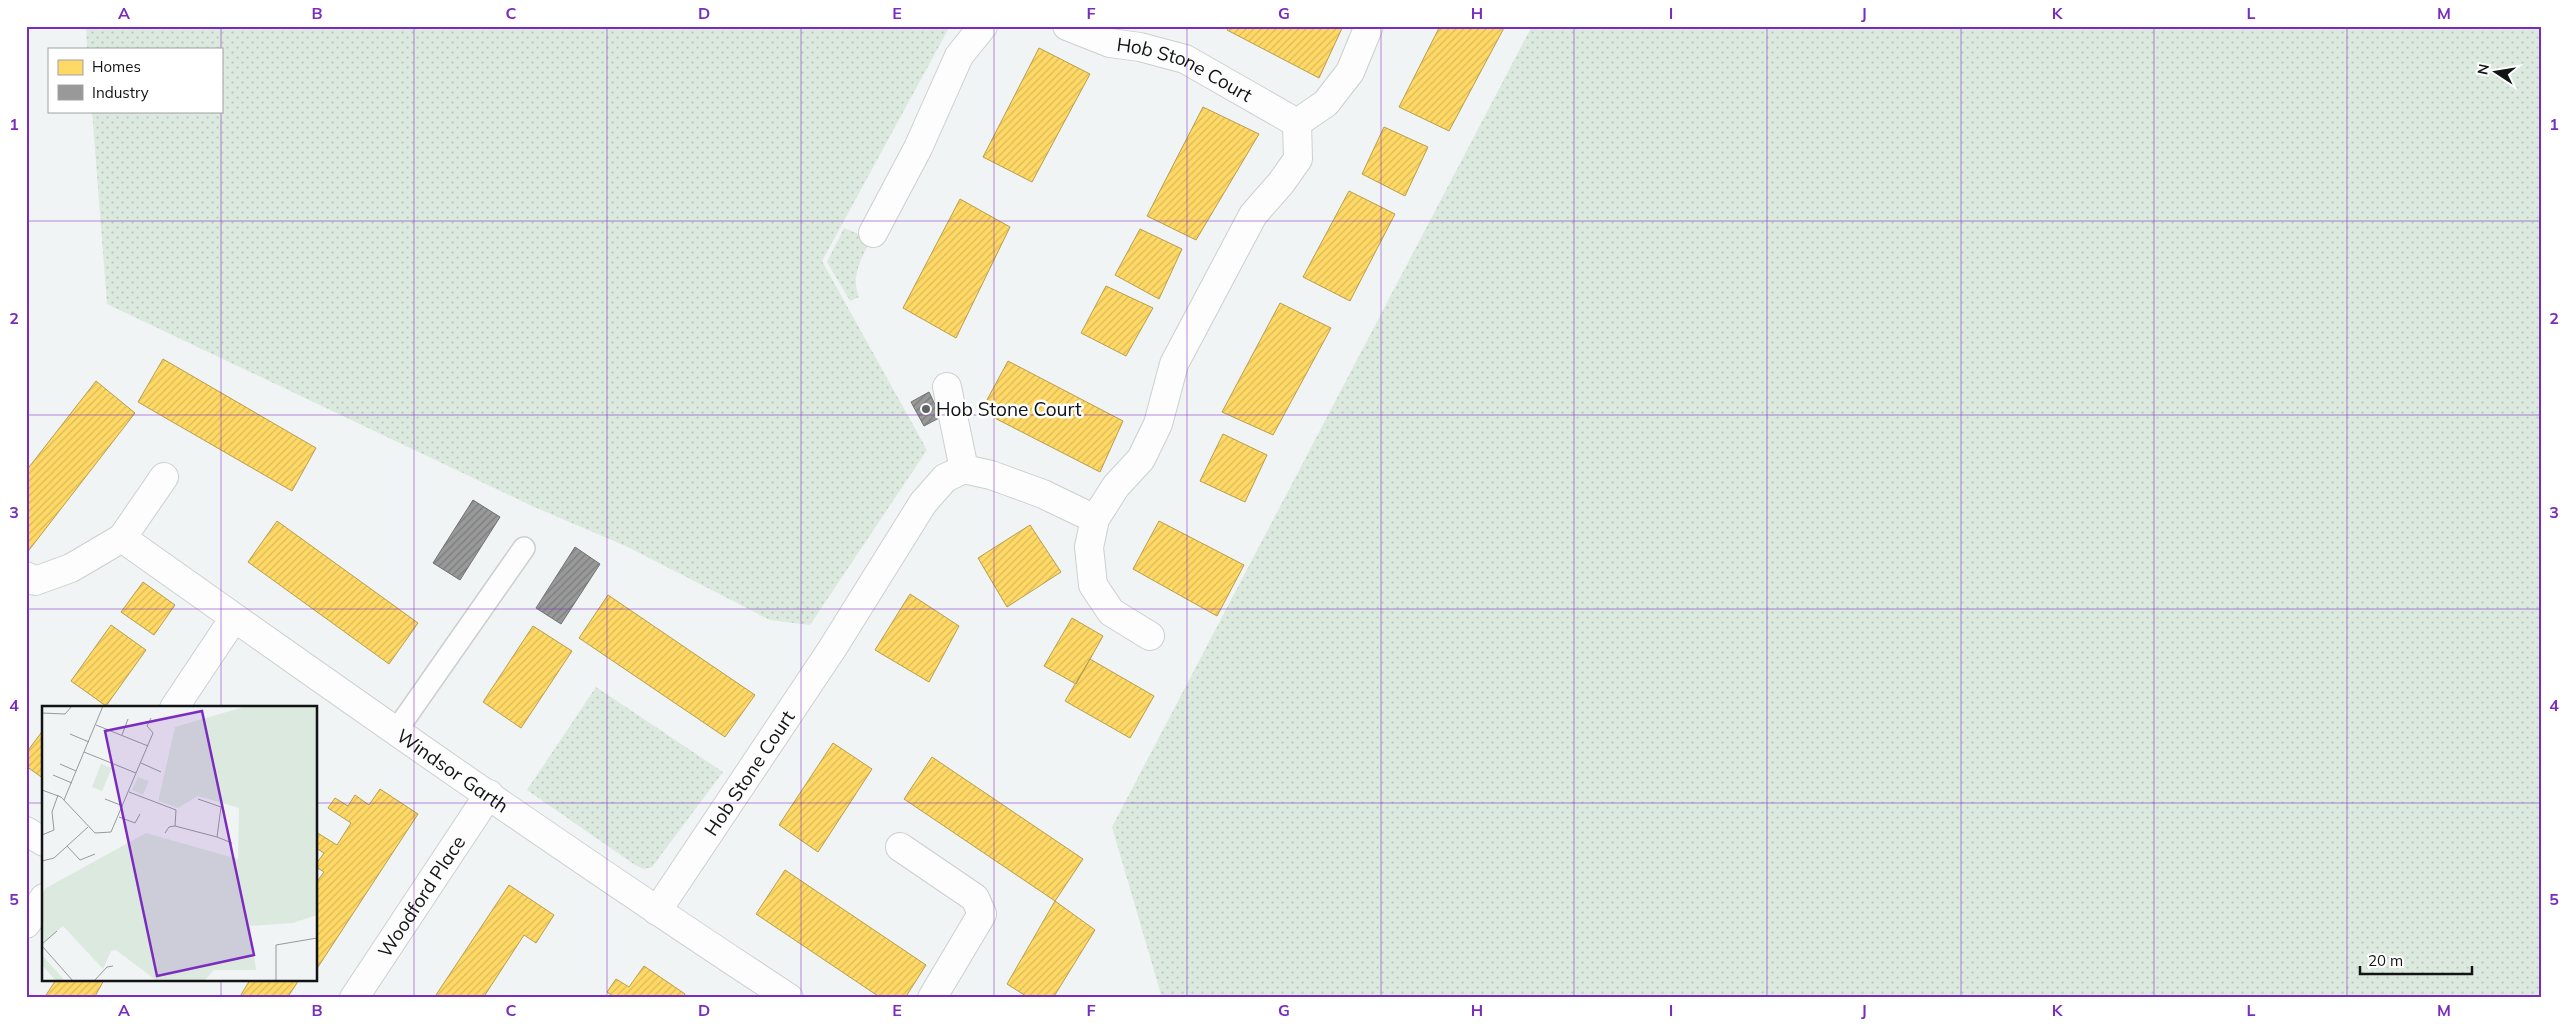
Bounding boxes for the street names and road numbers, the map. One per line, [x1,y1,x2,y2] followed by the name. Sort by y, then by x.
[1115,32,1257,107] street label: Hob Stone Court
[699,705,800,840] street label: Hob Stone Court
[392,723,513,818] street label: Windsor Garth
[372,831,470,962] street label: Woodford Place

